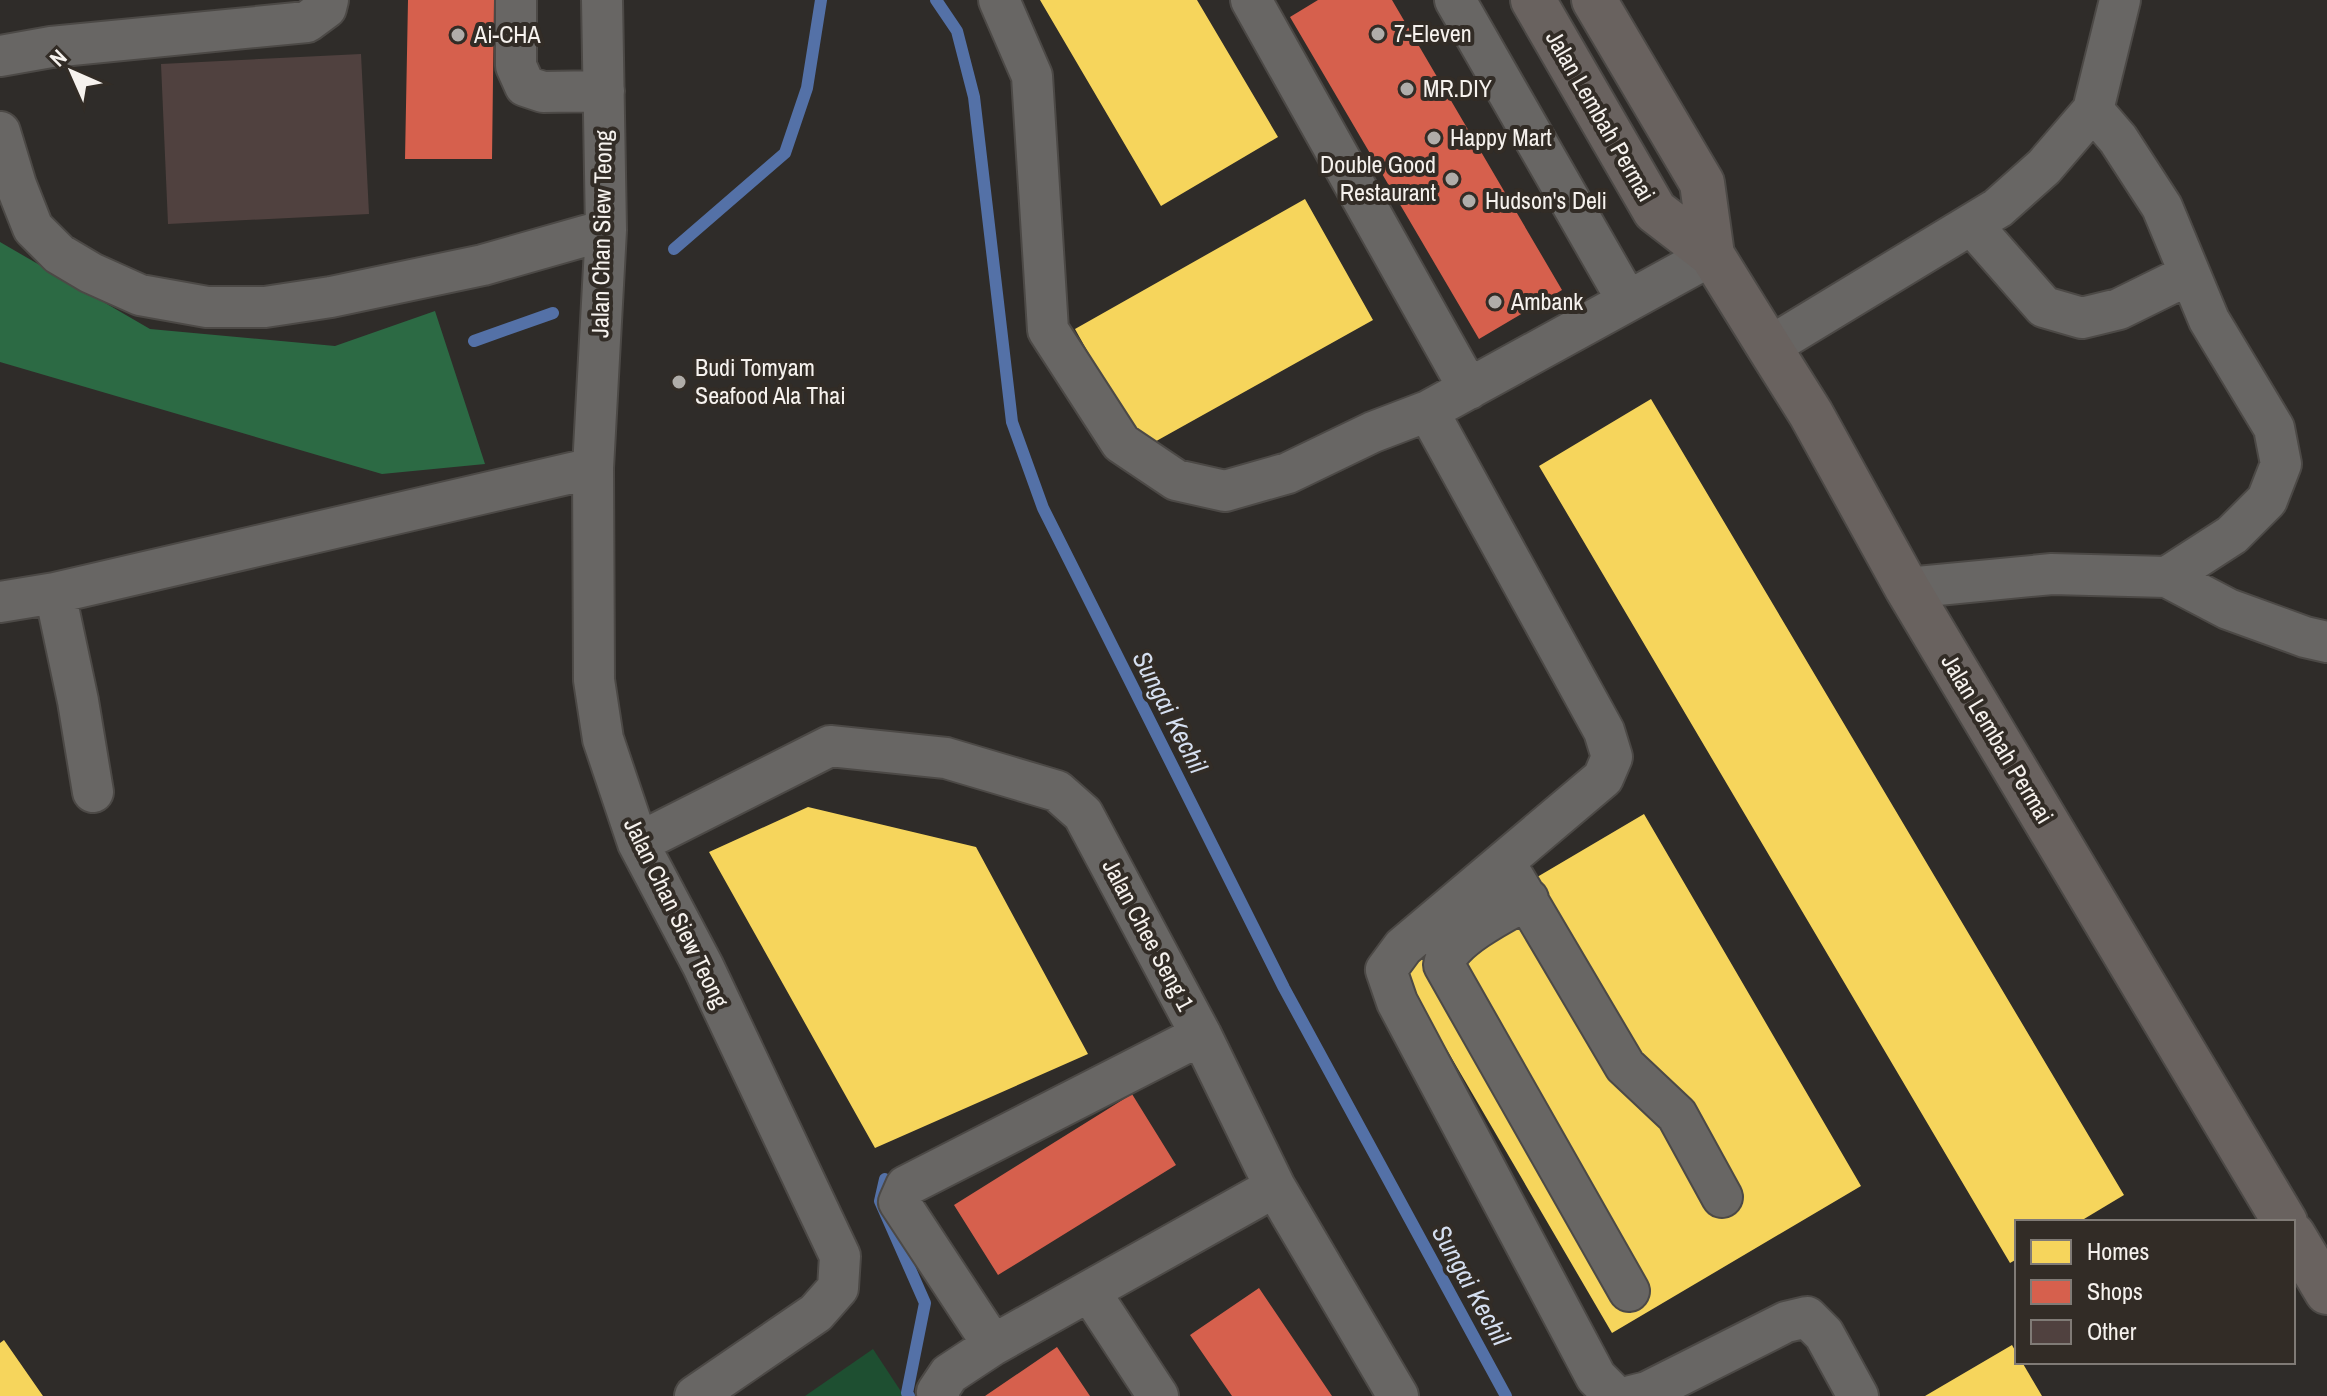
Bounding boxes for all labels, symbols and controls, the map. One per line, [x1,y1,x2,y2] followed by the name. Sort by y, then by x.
[1394,17,1472,49] place label: 7-Eleven
[473,18,542,50] place label: Ai-CHA
[1539,24,1663,207] street label: Jalan Lembah Permai
[1369,25,1387,43] marker: 7-Eleven
[449,26,467,44] marker: Ai-CHA
[32,32,112,112] north arrow
[43,43,73,73] text: N
[1423,72,1492,104] place label: MR.DIY
[1398,80,1416,98] marker: MR.DIY
[1450,121,1552,153] place label: Happy Mart
[1425,129,1443,147] marker: Happy Mart
[583,130,619,338] street label: Jalan Chan Siew Teong
[1320,148,1437,208] place label: Double Good Restaurant
[1443,170,1461,188] marker: Double Good Restaurant
[1485,184,1607,216] place label: Hudson's Deli
[1460,192,1478,210] marker: Hudson's Deli
[1510,285,1583,317] place label: Ambank
[1486,293,1504,311] marker: Ambank
[695,351,846,411] place label: Budi Tomyam Seafood Ala Thai
[670,373,688,391] marker: Budi Tomyam Seafood Ala Thai
[1125,645,1217,780] water label: Sungai Kechil
[1935,648,2061,829] street label: Jalan Lembah Permai
[617,812,737,1013] street label: Jalan Chan Siew Teong
[1095,853,1202,1016] street label: Jalan Chee Seng 1
[1424,1218,1520,1352] water label: Sungai Kechil
[2015,1220,2295,1364] legend
[2087,1235,2149,1267] text: Homes
[2087,1275,2143,1307] text: Shops
[2087,1315,2137,1347] text: Other

